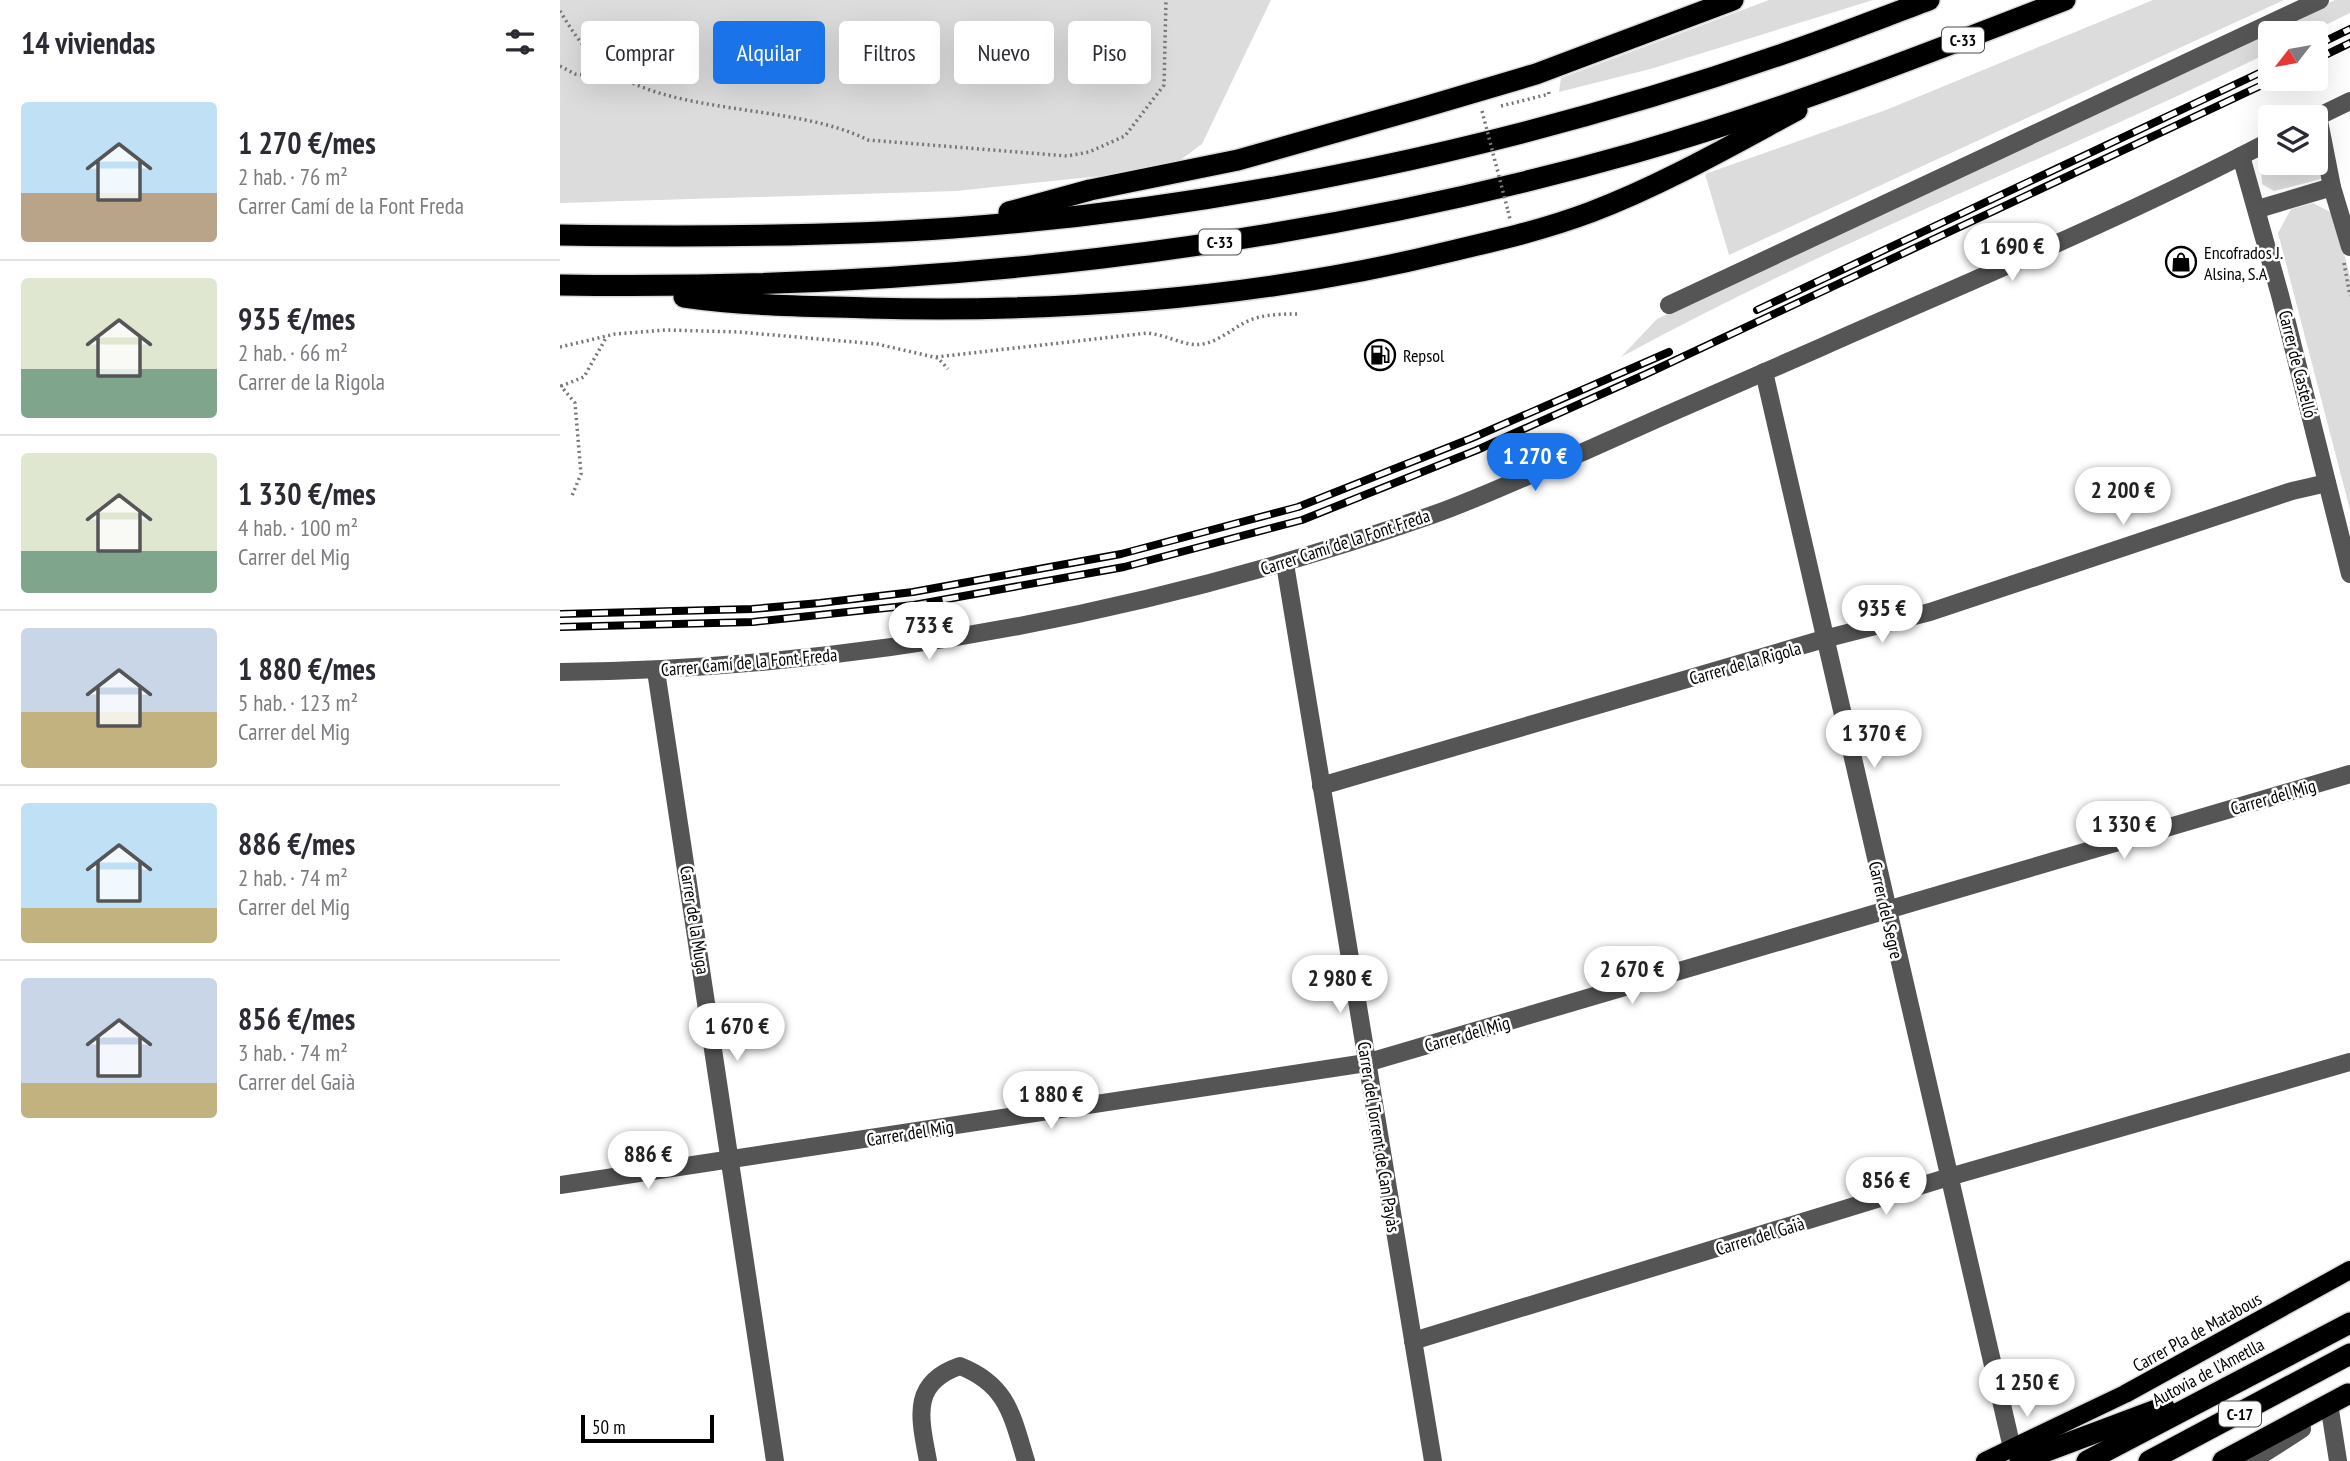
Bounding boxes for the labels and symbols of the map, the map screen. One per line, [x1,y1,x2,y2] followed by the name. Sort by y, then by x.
[2258,21,2328,91] north arrow
[1942,28,1984,52] road number: C-33
[1947,224,2077,283] pin: 1 690 €
[1199,230,1241,254] road number: C-33
[2204,241,2283,285] place label: Encofrados J. Alsina, S.A
[2164,245,2198,279] shop icon: Encofrados J. Alsina, S.A
[2274,308,2323,420] street label: Carrer de Castelló
[1363,338,1397,372] fuel station icon: Repsol
[1403,344,1445,367] place label: Repsol
[1470,434,1600,493] pin: 1 270 €
[2058,468,2188,527] pin: 2 200 €
[1257,504,1433,580] street label: Carrer Camí de la Font Freda
[1833,586,1931,645] pin: 935 €
[880,602,978,662] pin: 733 €
[1687,636,1803,690] street label: Carrer de la Rigola
[660,643,838,681] street label: Carrer Camí de la Font Freda
[1809,710,1939,770] pin: 1 370 €
[2228,774,2318,820] street label: Carrer del Mig
[2059,802,2189,861] pin: 1 330 €
[1864,859,1908,961] street label: Carrer del Segre
[675,864,715,976] street label: Carrer de la Muga
[1567,946,1697,1006] pin: 2 670 €
[1275,956,1405,1015] pin: 2 980 €
[672,1004,802,1063] pin: 1 670 €
[1422,1011,1512,1057] street label: Carrer del Mig
[1353,1040,1405,1234] street label: Carrer del Torrent de Can Payàs
[986,1072,1116,1131] pin: 1 880 €
[865,1115,955,1151] street label: Carrer del Mig
[599,1132,697,1191] pin: 886 €
[1837,1158,1935,1217] pin: 856 €
[1713,1212,1807,1260] street label: Carrer del Gaià
[2128,1287,2266,1377] street label: Carrer Pla de Matabous
[2148,1333,2268,1411] street label: Autovia de l'Ametlla
[1962,1360,2092,1419] pin: 1 250 €
[2219,1402,2261,1426] road number: C-17
[581,1412,714,1444] scale bar

